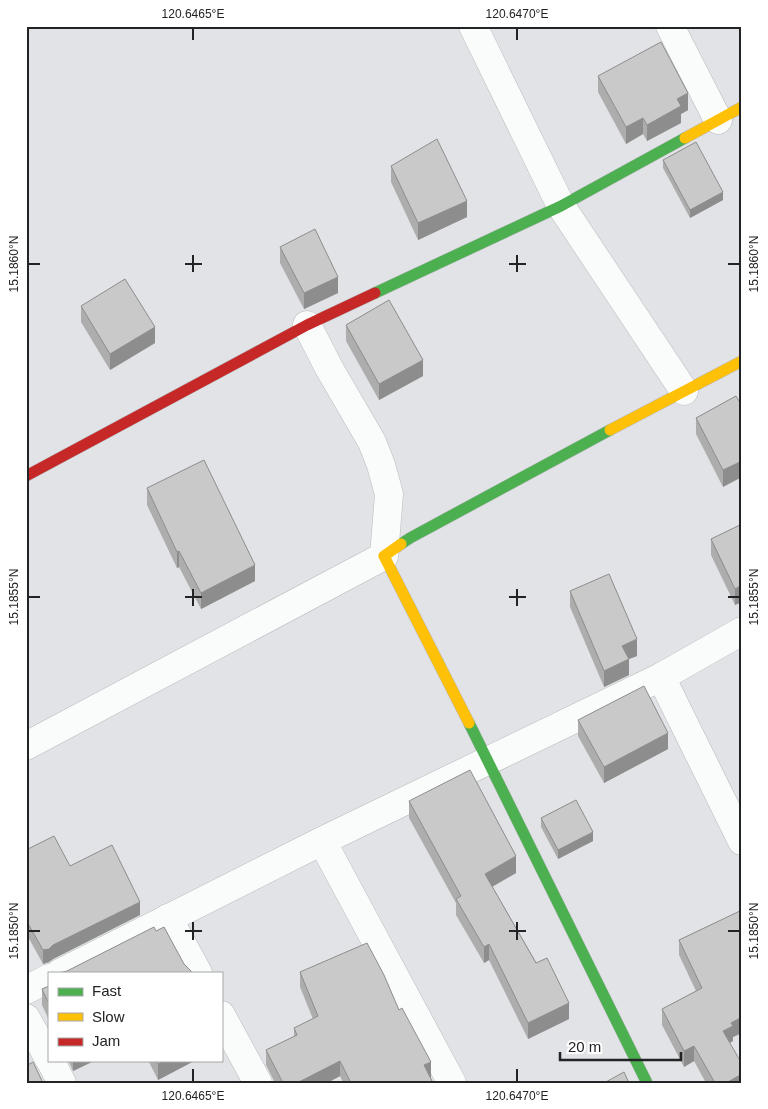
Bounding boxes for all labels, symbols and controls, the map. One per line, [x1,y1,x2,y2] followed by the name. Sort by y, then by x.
[162,7,224,21] text: 120.6465°E
[486,7,548,21] text: 120.6470°E
[7,236,21,292] text: 15.1860°N
[747,236,761,292] text: 15.1860°N
[7,569,21,625] text: 15.1855°N
[747,569,761,625] text: 15.1855°N
[7,903,21,959] text: 15.1850°N
[747,903,761,959] text: 15.1850°N
[48,972,222,1062] legend
[92,982,122,999] text: Fast
[92,1008,125,1025] text: Slow
[560,1029,682,1061] scale bar
[92,1032,120,1049] text: Jam
[568,1038,601,1055] text: 20 m
[162,1089,224,1103] text: 120.6465°E
[486,1089,548,1103] text: 120.6470°E

